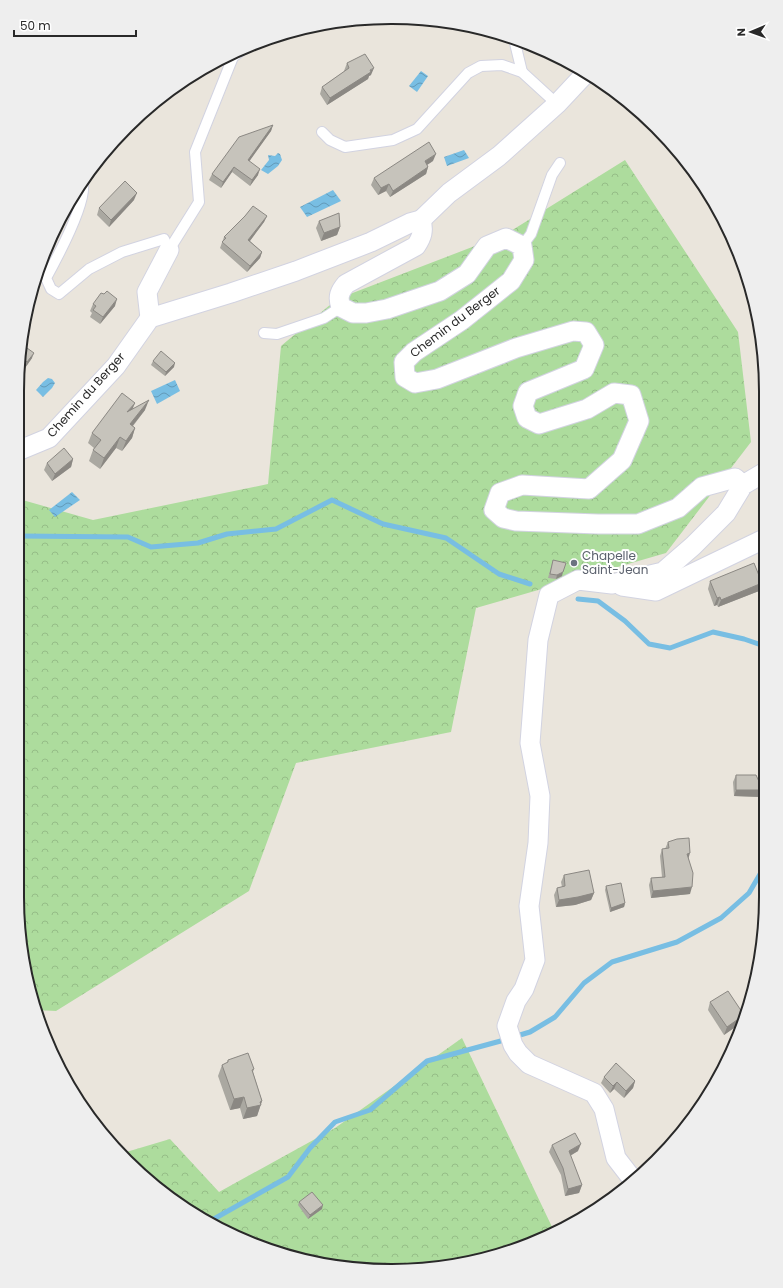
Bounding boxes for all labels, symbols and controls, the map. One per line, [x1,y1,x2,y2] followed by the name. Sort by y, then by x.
[14,12,136,38] scale bar
[731,12,771,52] north arrow
[20,17,51,34] text: 50 m
[733,28,749,37] text: N
[406,282,504,361] street label: Chemin du Berger
[43,348,129,441] street label: Chemin du Berger
[582,547,648,578] place label: Chapelle Saint-Jean
[569,558,579,568] marker: Chapelle Saint-Jean

